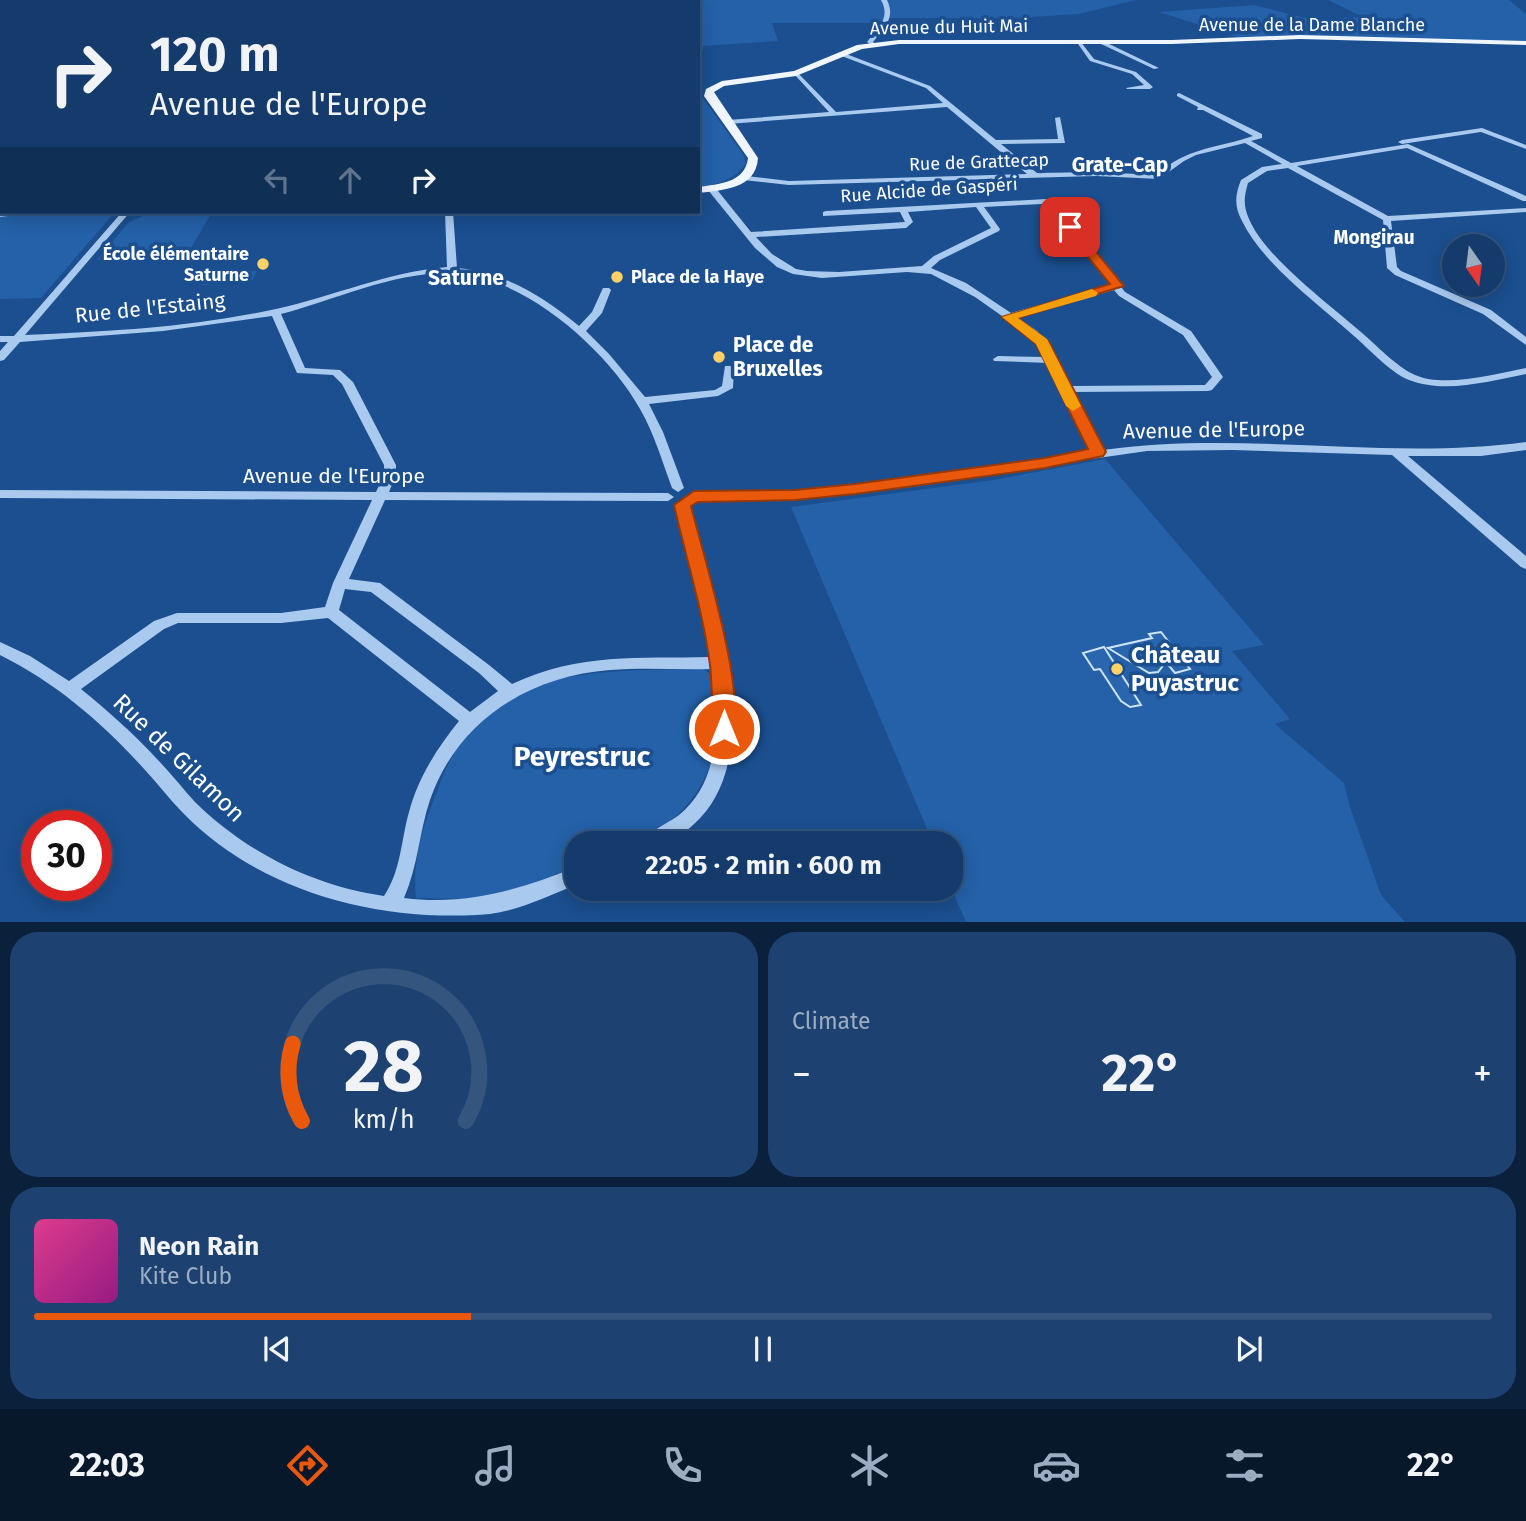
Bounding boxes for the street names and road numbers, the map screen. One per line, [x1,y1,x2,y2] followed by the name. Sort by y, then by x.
[1199,14,1425,36] street label: Avenue de la Dame Blanche
[870,15,1028,39] street label: Avenue du Huit Mai
[909,149,1049,175] street label: Rue de Grattecap
[840,173,1018,207] street label: Rue Alcide de Gaspéri
[74,287,226,329] street label: Rue de l'Estaing
[1123,415,1305,445] street label: Avenue de l'Europe
[243,463,425,489] street label: Avenue de l'Europe
[107,688,251,828] street label: Rue de Gilamon

